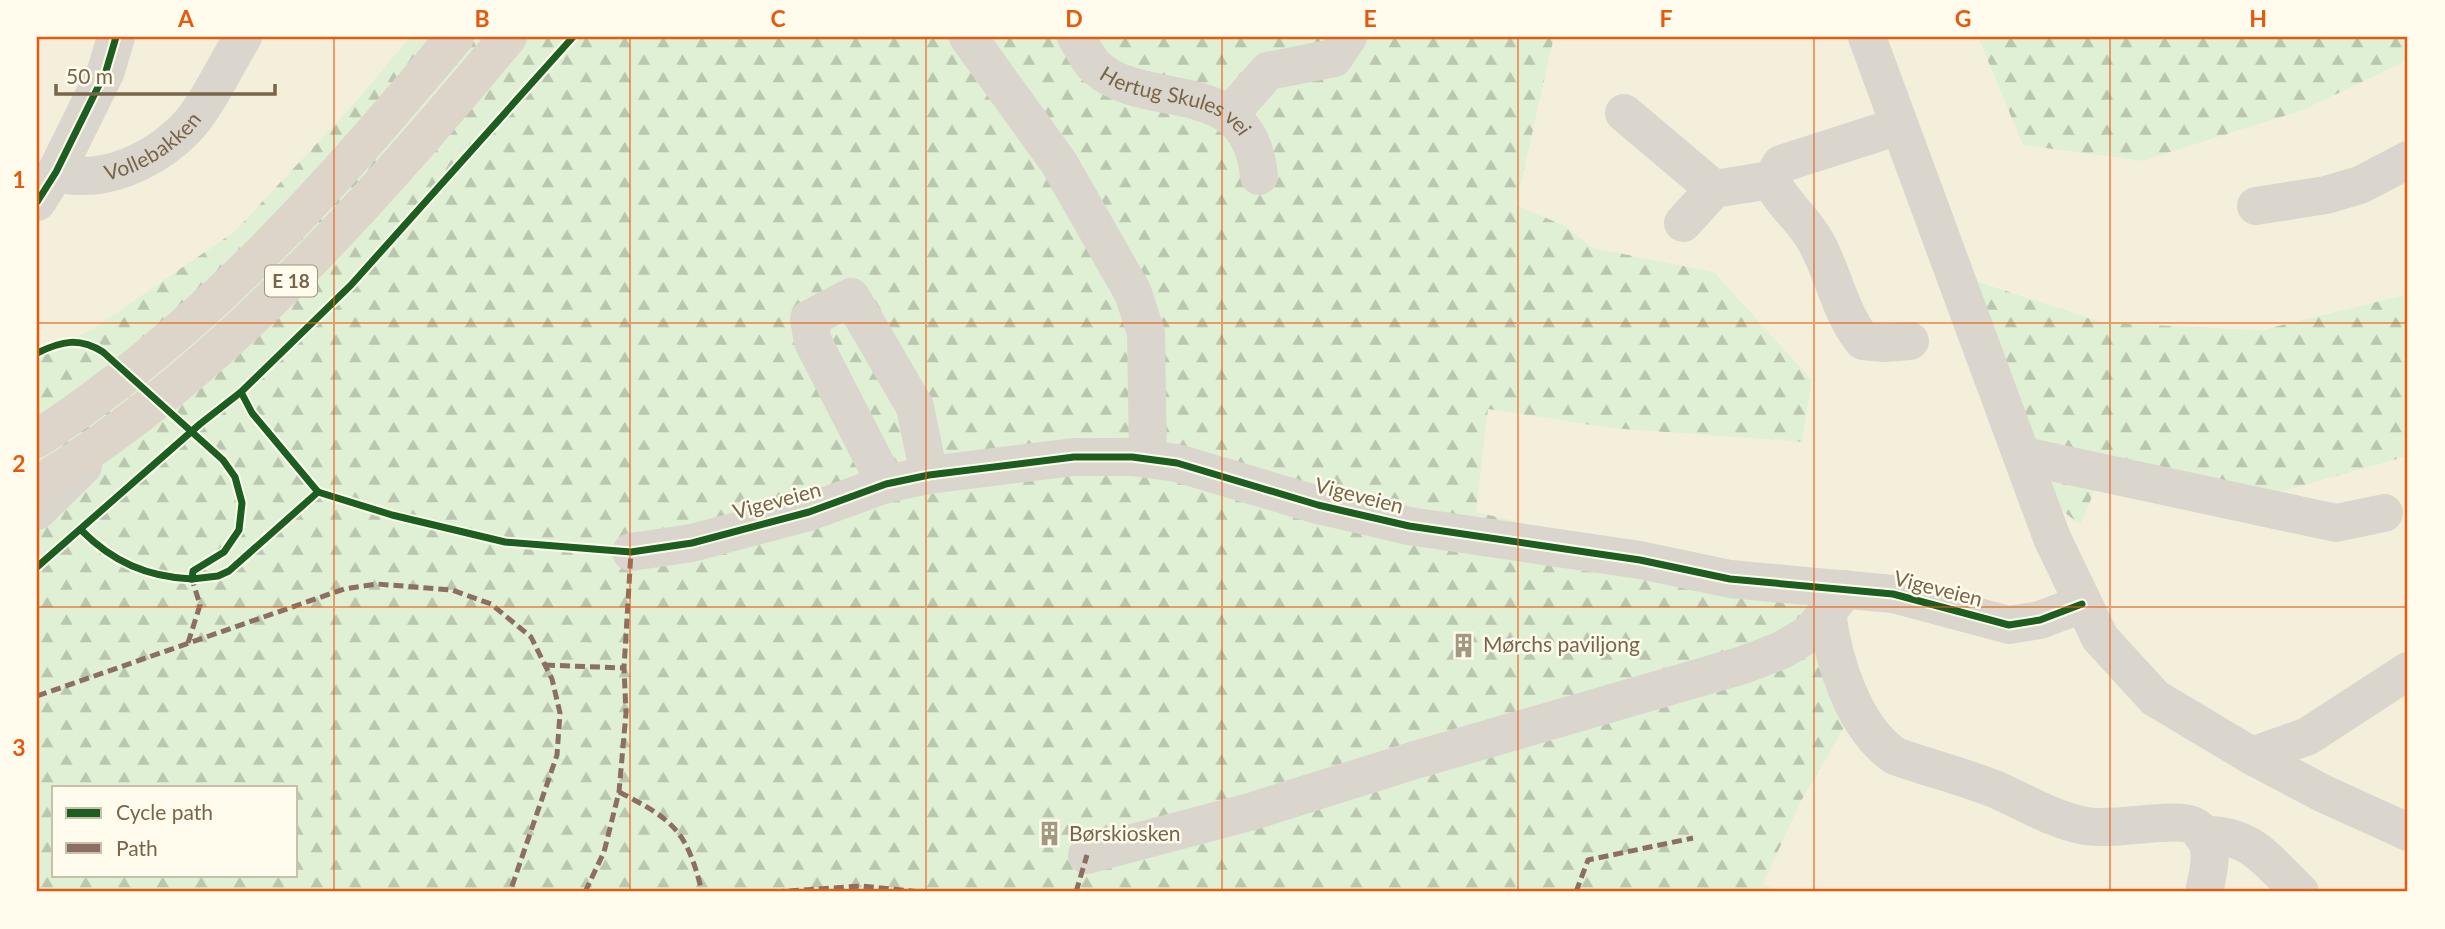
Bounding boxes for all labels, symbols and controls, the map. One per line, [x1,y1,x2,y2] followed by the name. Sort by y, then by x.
[177,4,195,32] text: A
[474,4,490,32] text: B
[770,4,786,32] text: C
[1065,4,1083,32] text: D
[1363,4,1377,32] text: E
[1659,4,1673,32] text: F
[1955,4,1971,32] text: G
[2249,4,2267,32] text: H
[56,52,275,96] scale bar
[1096,60,1258,139] street label: Hertug Skules vei
[66,63,113,88] text: 50 m
[101,106,206,185] street label: Vollebakken
[12,165,26,193] text: 1
[265,266,317,296] road number: E 18
[12,449,26,477] text: 2
[1313,471,1406,518] street label: Vigeveien
[730,476,823,523] street label: Vigeveien
[1892,564,1985,611] street label: Vigeveien
[1449,631,1477,659] building icon: Mørchs paviljong
[1483,631,1640,656] place label: Mørchs paviljong
[12,733,26,761] text: 3
[52,786,298,876] legend
[116,799,213,824] text: Cycle path
[1035,820,1063,848] building icon: Børskiosken
[1069,820,1181,845] place label: Børskiosken
[116,835,158,860] text: Path

